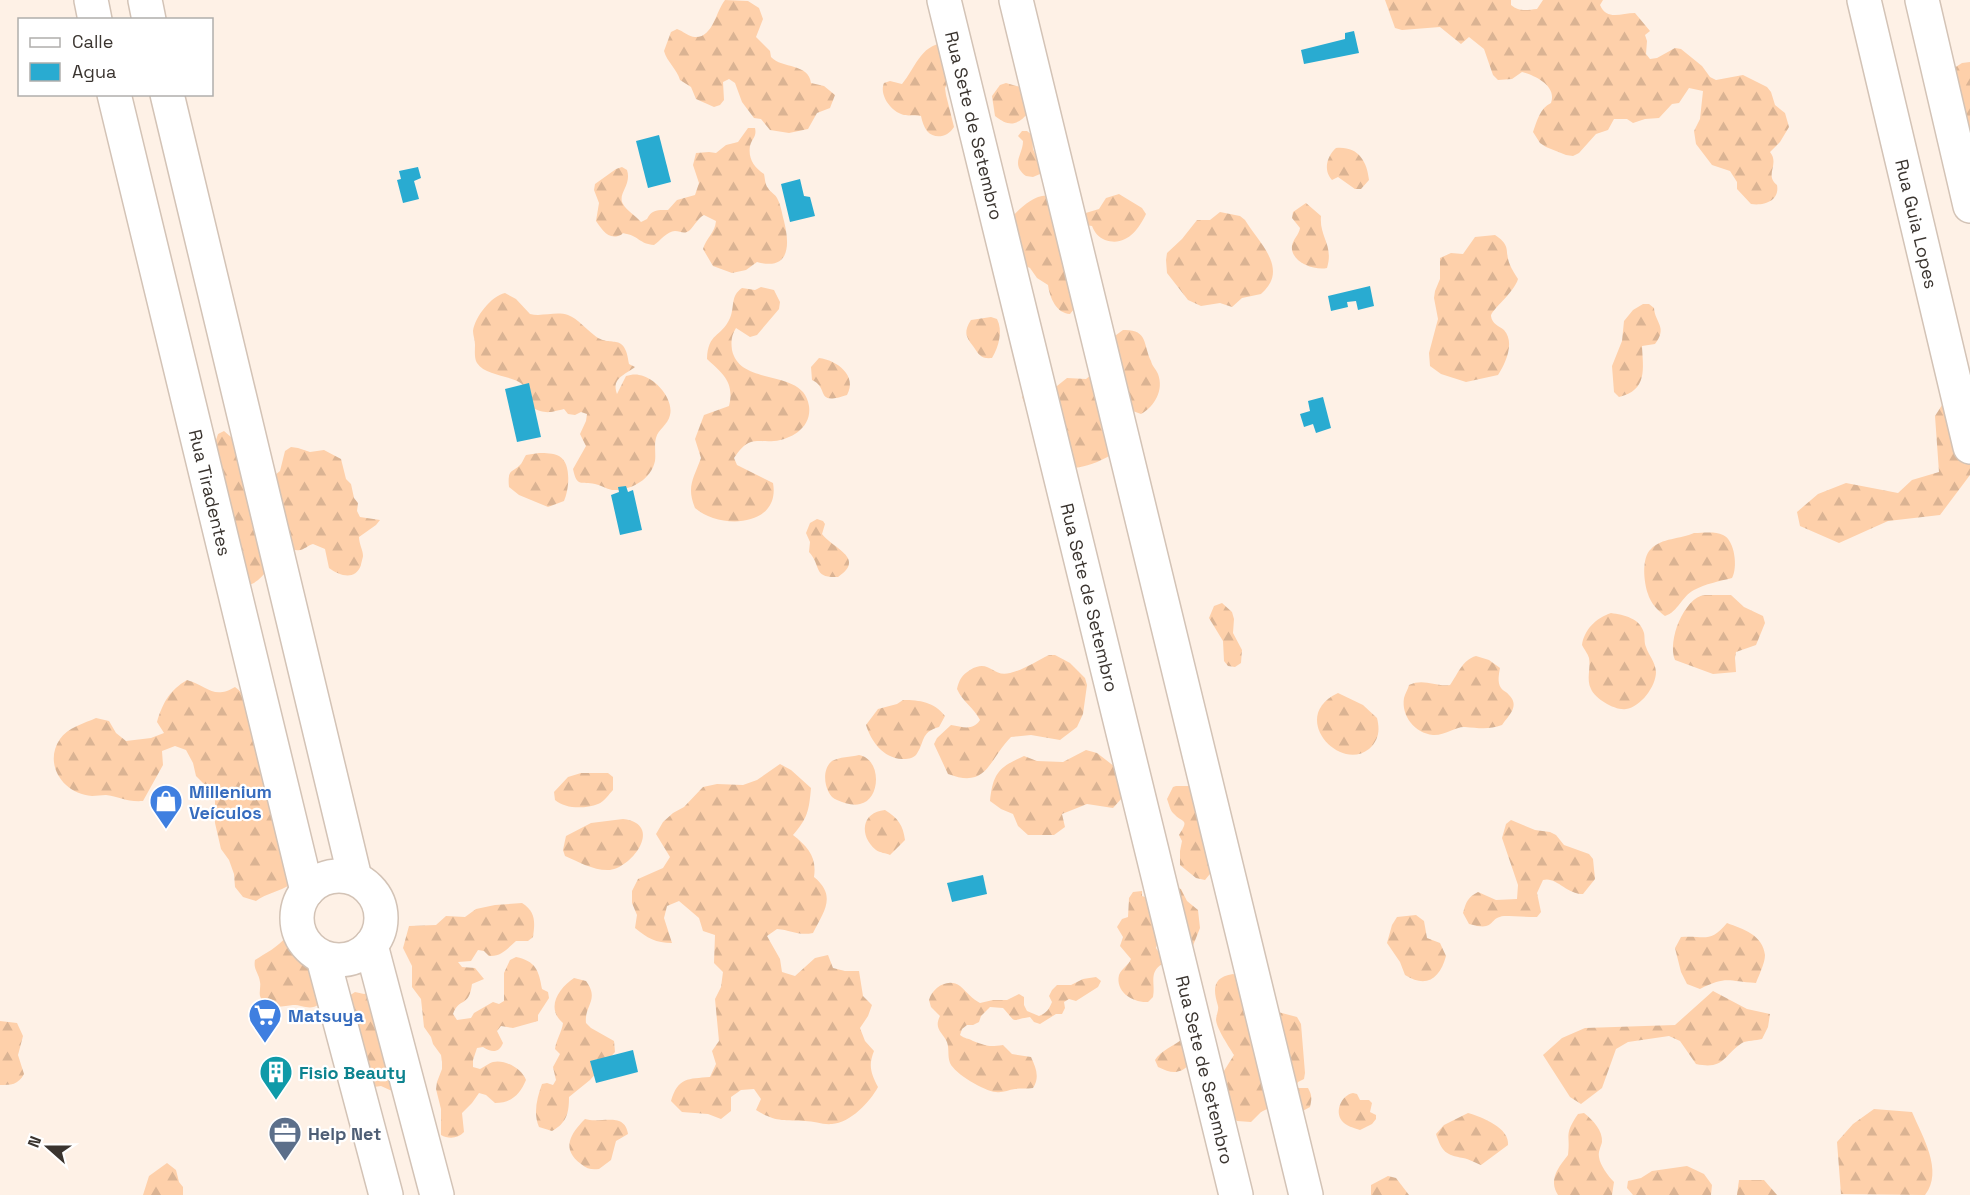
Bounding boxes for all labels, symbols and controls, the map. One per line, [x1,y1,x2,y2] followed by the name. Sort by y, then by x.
[18,18,213,96] legend
[940,29,1009,222] street label: Rua Sete de Setembro
[72,30,113,53] text: Calle
[72,60,116,83] text: Agua
[1891,157,1944,291] street label: Rua Guia Lopes
[184,427,237,558] street label: Rua Tiradentes
[1056,501,1124,694] street label: Rua Sete de Setembro
[189,780,272,824] place label: Millenium Veículos
[148,783,184,830] shop icon: Millenium Veículos
[1171,973,1239,1166] street label: Rua Sete de Setembro
[247,997,283,1044] supermarket icon: Matsuya
[288,1004,364,1027] place label: Matsuya
[258,1054,294,1101] building icon: Fisio Beauty
[299,1061,406,1084] place label: Fisio Beauty
[267,1115,303,1162] office icon: Help Net
[18,1117,78,1177] north arrow
[308,1122,381,1145] place label: Help Net
[23,1133,46,1151] text: N

